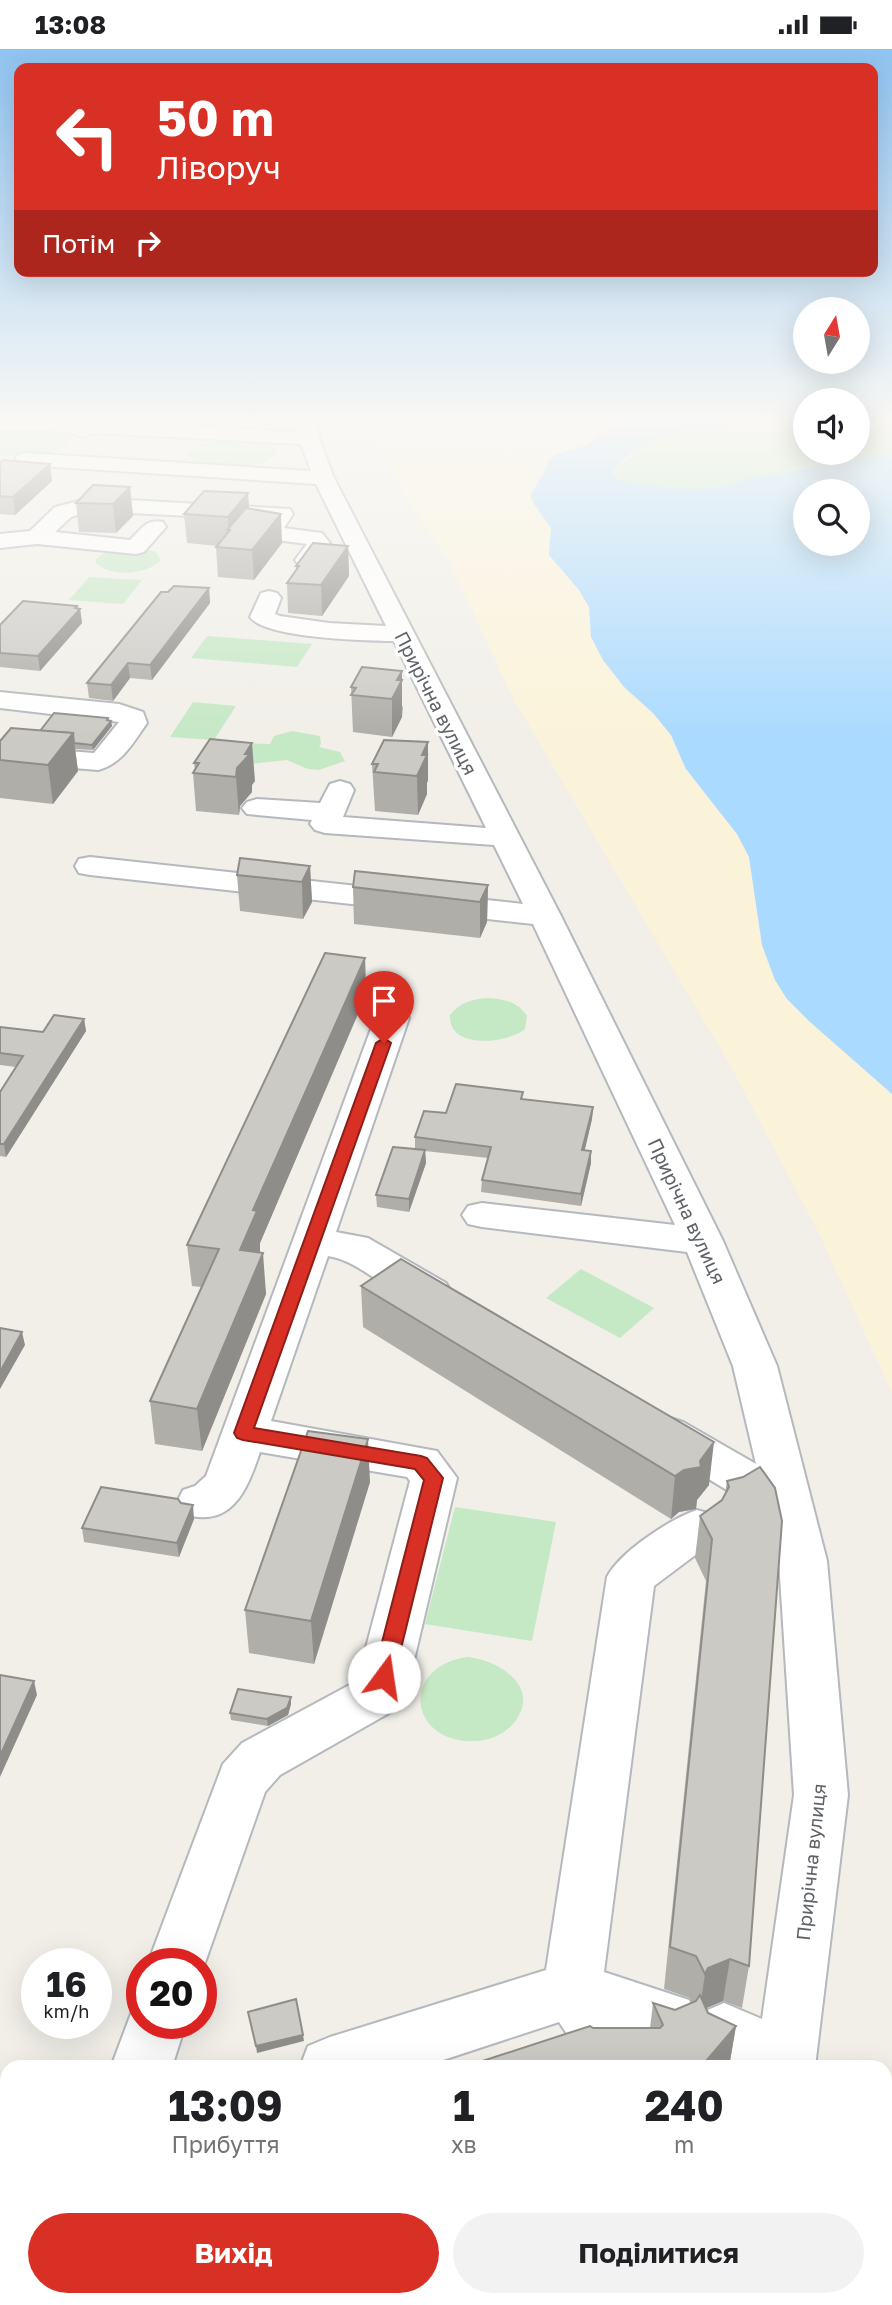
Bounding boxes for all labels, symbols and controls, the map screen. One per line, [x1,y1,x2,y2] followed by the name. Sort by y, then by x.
[35,9,106,40] text: 13:08
[157,88,274,147] text: 50 m
[42,91,133,182] icon: left
[157,148,281,186] text: Ліворуч
[129,224,167,262] icon: right
[42,228,115,259] text: Потім
[793,297,870,375] north arrow
[793,297,870,556] map controls
[793,388,870,465] button: sound
[793,479,870,556] button: search
[390,627,483,778] street label: Прирічна вулиця
[354,971,414,1043] pin
[365,982,403,1020] icon: arrive
[644,1134,731,1287] street label: Прирічна вулиця
[347,1640,421,1714] position arrow
[791,1782,830,1942] street label: Прирічна вулиця
[126,1948,217,2039] speed limit sign: 20
[46,1963,87,2005] text: 16
[44,2000,89,2022] text: km/h
[168,2080,283,2130] text: 13:09
[453,2080,475,2130] text: 1
[645,2080,724,2130] text: 240
[171,2130,280,2158] text: Прибуття
[451,2130,477,2158] text: хв
[674,2130,694,2158] text: m
[28,2213,439,2293] button: Вихід
[453,2213,864,2293] button: Поділитися

